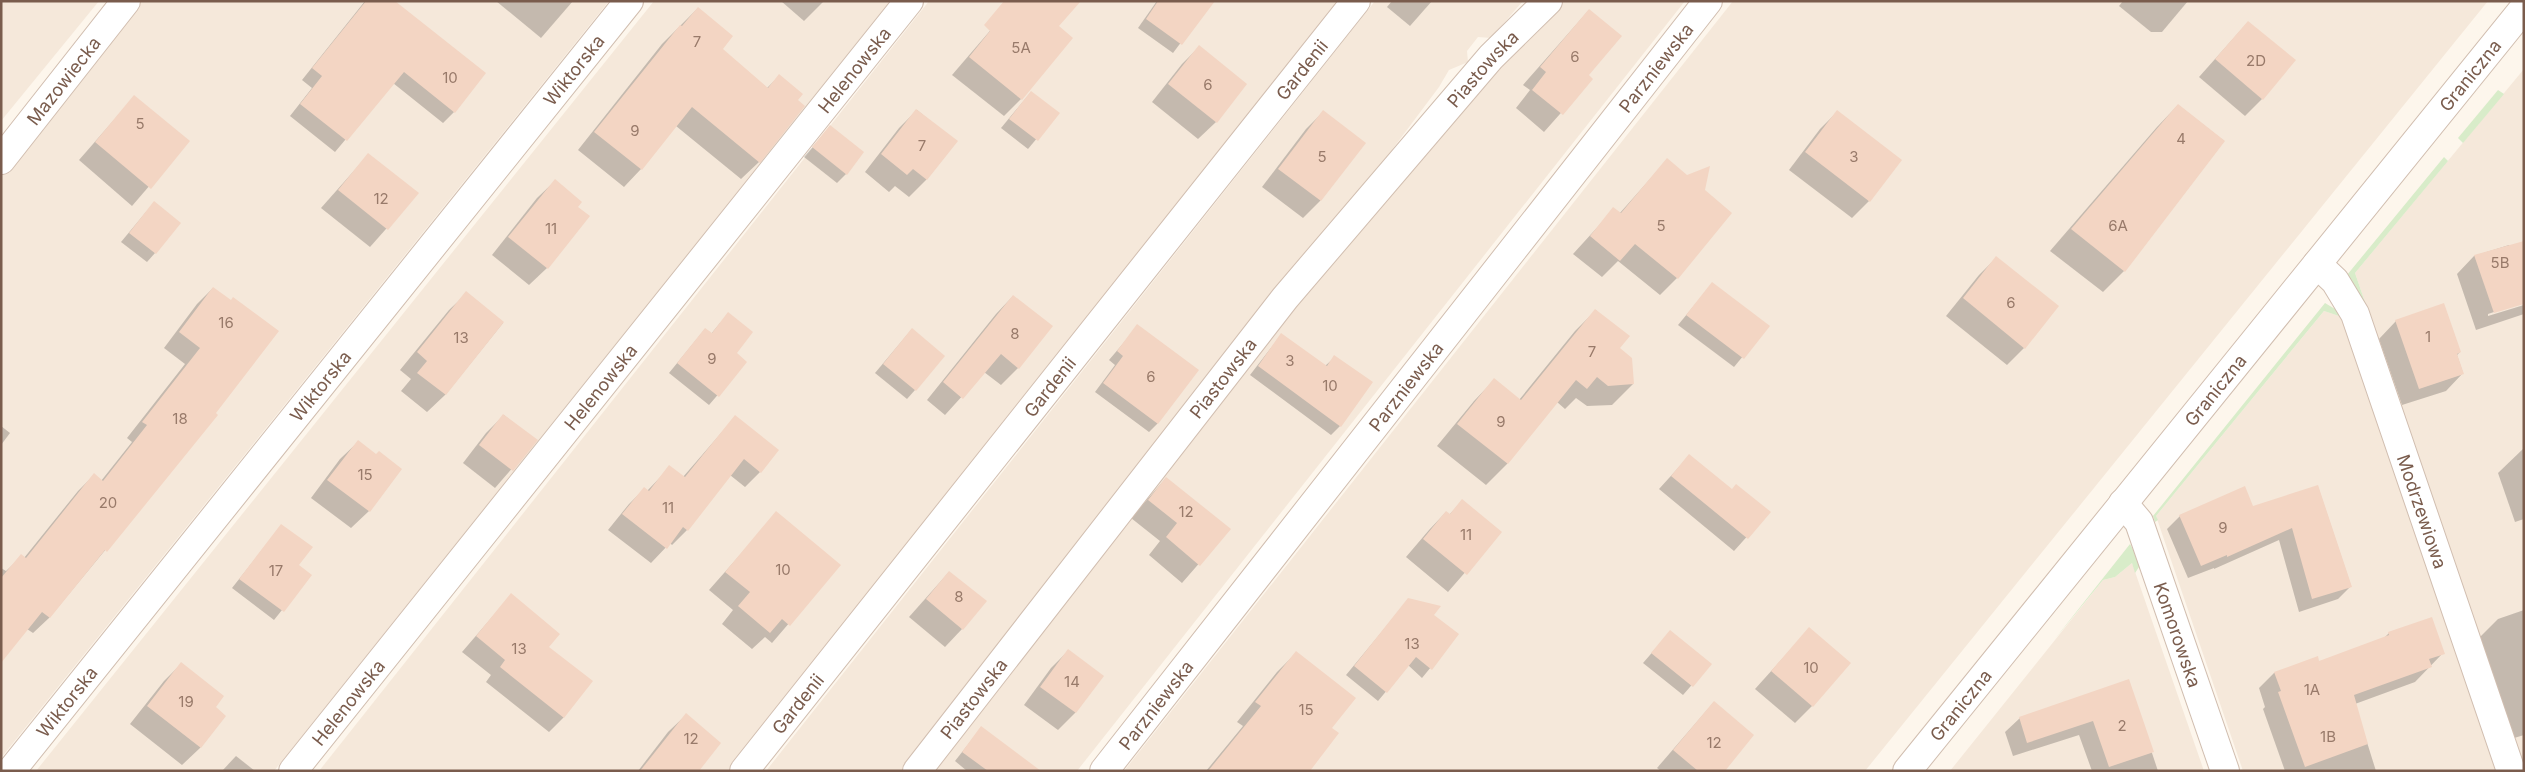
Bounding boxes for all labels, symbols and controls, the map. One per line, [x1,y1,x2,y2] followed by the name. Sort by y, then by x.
[1614,19,1697,116] street label: Parzniewska
[813,23,895,117] street label: Helenowska
[1443,26,1522,111] street label: Piastowska
[539,30,608,110] street label: Wiktorska
[22,32,105,129] street label: Mazowiecka
[693,32,701,51] house number: 7
[1271,35,1332,104] street label: Gardenii
[2435,35,2505,115] street label: Graniczna
[1011,38,1031,57] house number: 5A
[1570,47,1580,66] house number: 6
[2246,51,2266,70] house number: 2D
[442,68,458,87] house number: 10
[1203,75,1213,94] house number: 6
[135,114,145,133] house number: 5
[630,121,640,140] house number: 9
[2176,129,2186,148] house number: 4
[918,136,926,155] house number: 7
[1317,147,1327,166] house number: 5
[1849,147,1859,166] house number: 3
[373,189,389,208] house number: 12
[1656,216,1666,235] house number: 5
[2108,216,2128,235] house number: 6A
[545,219,557,238] house number: 11
[2491,253,2509,272] house number: 5B
[2006,293,2016,312] house number: 6
[218,313,234,332] house number: 16
[1010,324,1020,343] house number: 8
[2425,327,2431,346] house number: 1
[453,328,469,347] house number: 13
[1185,334,1261,422] street label: Piastowska
[1364,337,1447,435] street label: Parzniewska
[560,340,641,434] street label: Helenowska
[1588,342,1596,361] house number: 7
[285,346,355,425] street label: Wiktorska
[707,349,717,368] house number: 9
[2180,350,2250,430] street label: Graniczna
[1285,351,1295,370] house number: 3
[1019,352,1080,421] street label: Gardenii
[1146,367,1156,386] house number: 6
[1322,376,1338,395] house number: 10
[172,409,188,428] house number: 18
[1496,412,1506,431] house number: 9
[2393,452,2452,571] street label: Modrzewiowa
[357,465,373,484] house number: 15
[99,493,117,512] house number: 20
[662,498,674,517] house number: 11
[1178,502,1194,521] house number: 12
[2218,518,2228,537] house number: 9
[1460,525,1472,544] house number: 11
[775,560,791,579] house number: 10
[269,561,283,580] house number: 17
[2150,579,2206,690] street label: Komorowska
[954,587,964,606] house number: 8
[1404,634,1420,653] house number: 13
[511,639,527,658] house number: 13
[936,654,1011,743] street label: Piastowska
[307,655,389,749] street label: Helenowska
[1114,656,1197,754] street label: Parzniewska
[1803,658,1819,677] house number: 10
[32,662,101,741] street label: Wiktorska
[1925,665,1996,745] street label: Graniczna
[767,669,828,738] street label: Gardenii
[1064,672,1080,691] house number: 14
[2304,680,2320,699] house number: 1A
[178,692,194,711] house number: 19
[1298,700,1314,719] house number: 15
[2117,716,2127,735] house number: 2
[2320,727,2336,746] house number: 1B
[683,729,699,748] house number: 12
[1706,733,1722,752] house number: 12

